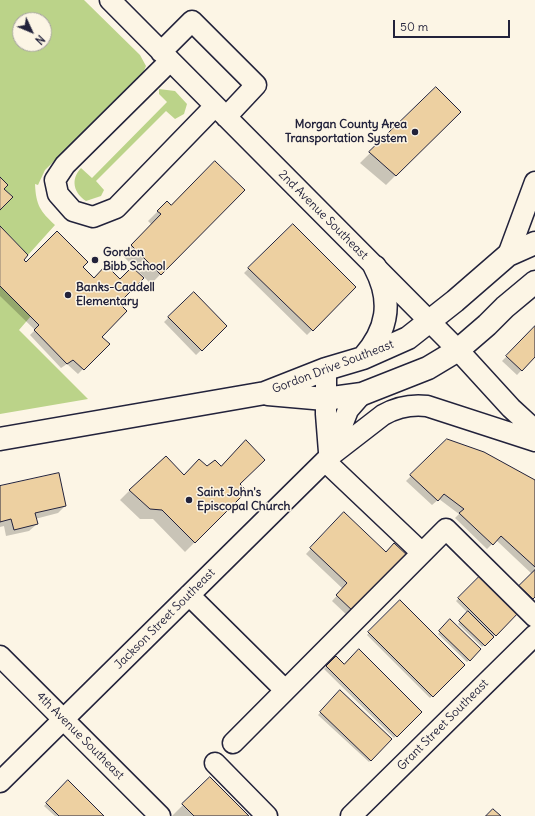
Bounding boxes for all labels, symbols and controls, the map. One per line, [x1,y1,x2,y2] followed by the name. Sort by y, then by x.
[12,12,52,52] north arrow
[395,12,512,38] scale bar
[400,19,428,34] text: 50 m
[32,32,48,47] text: N
[285,118,407,146] place label: Morgan County Area Transportation System
[410,127,420,137] marker: Morgan County Area Transportation System
[275,167,371,263] street label: 2nd Avenue Southeast
[103,246,166,274] place label: Gordon Bibb School
[90,255,100,265] marker: Gordon Bibb School
[76,281,155,309] place label: Banks-Caddell Elementary
[63,290,73,300] marker: Banks-Caddell Elementary
[270,337,396,397] street label: Gordon Drive Southeast
[197,486,291,514] place label: Saint John's Episcopal Church
[184,495,194,505] marker: Saint John's Episcopal Church
[112,566,218,672] street label: Jackson Street Southeast
[394,676,492,774] street label: Grant Street Southeast
[33,689,127,783] street label: 4th Avenue Southeast

